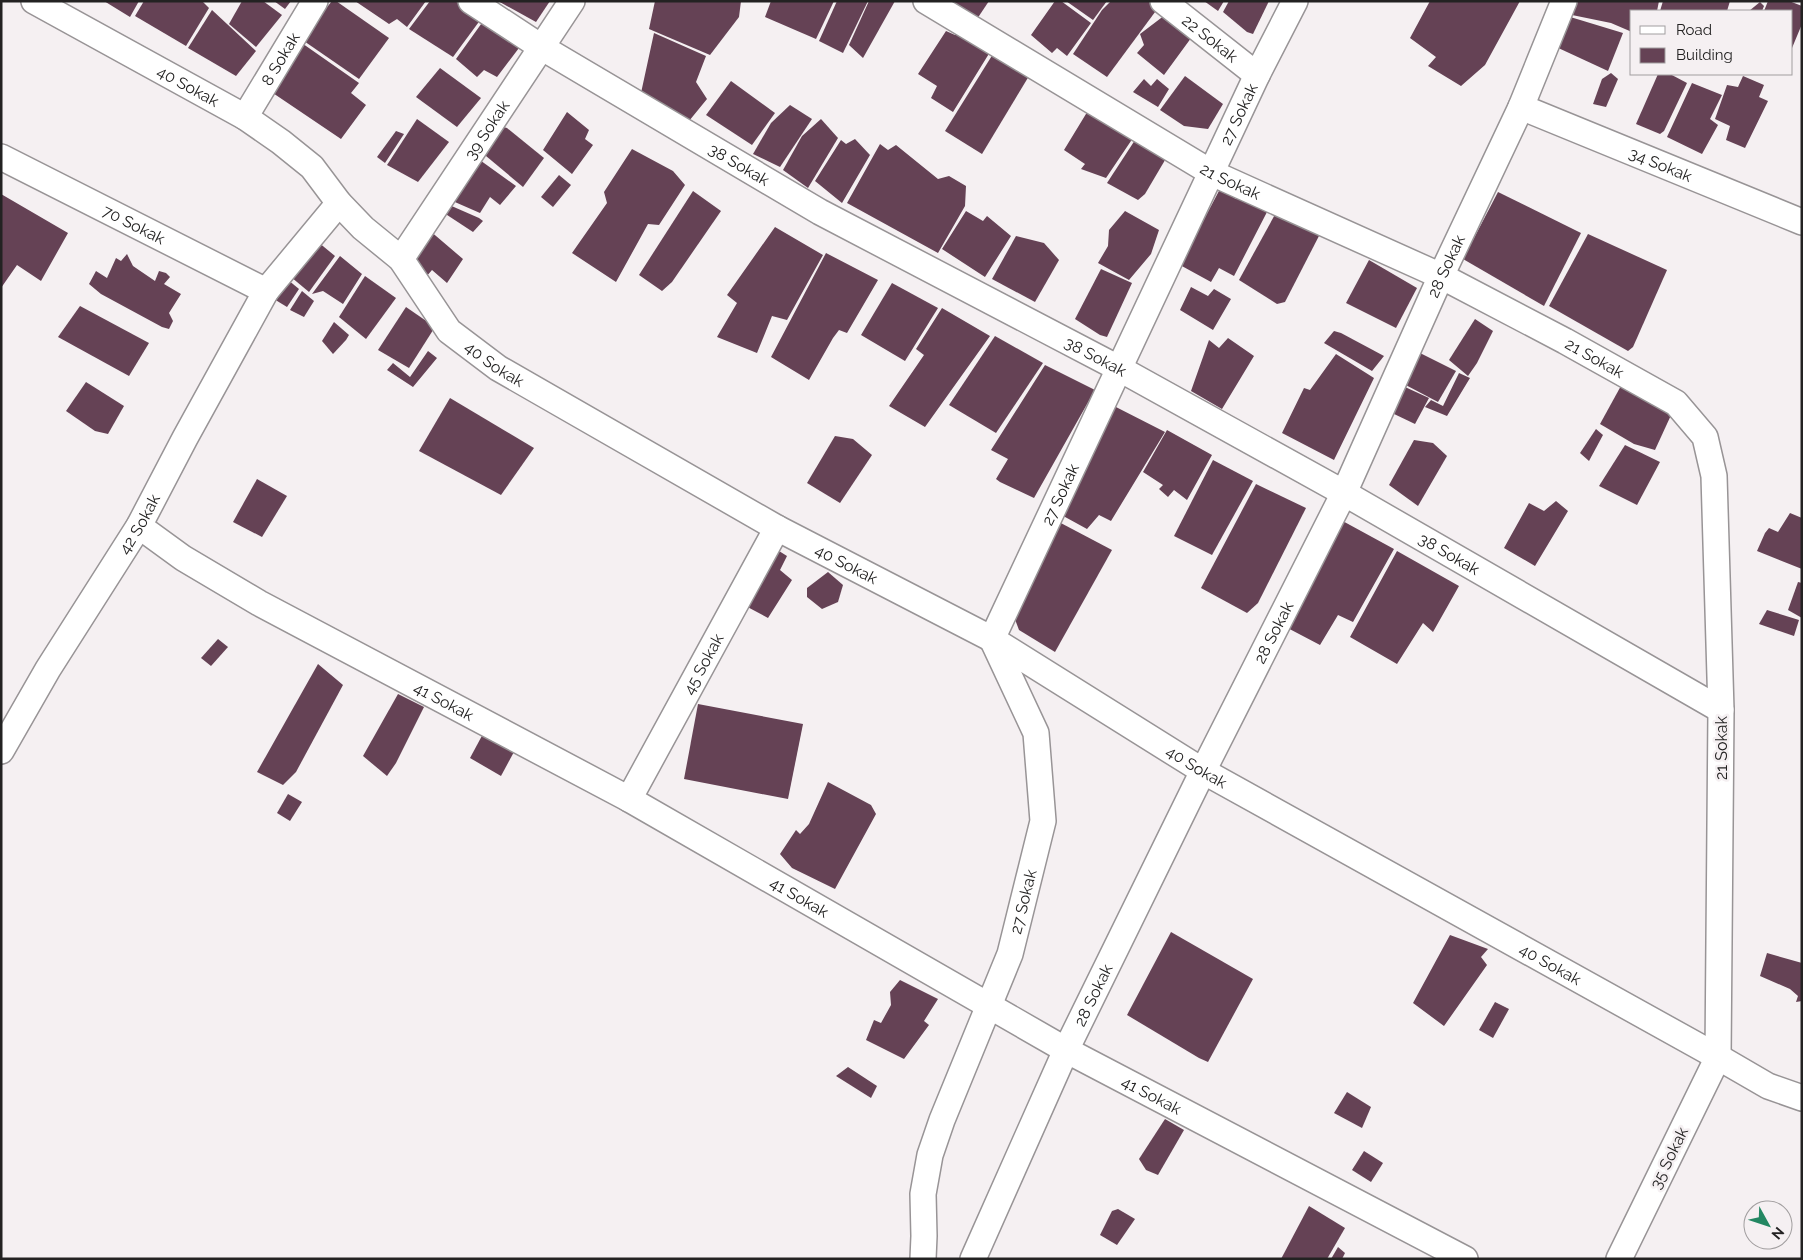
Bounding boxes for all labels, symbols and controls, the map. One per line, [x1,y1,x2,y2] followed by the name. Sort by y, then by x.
[1178,10,1242,66] street label: 22 Sokak
[1630,10,1793,75] legend
[1676,21,1712,39] text: Road
[257,28,304,89] street label: 8 Sokak
[1676,46,1733,64] text: Building
[154,61,223,111] street label: 40 Sokak
[1216,80,1261,148] street label: 27 Sokak
[460,96,513,163] street label: 39 Sokak
[705,139,773,190] street label: 38 Sokak
[1626,143,1696,186] street label: 34 Sokak
[1197,159,1264,203] street label: 21 Sokak
[100,201,169,248] street label: 70 Sokak
[1423,231,1469,300] street label: 28 Sokak
[1062,332,1130,380] street label: 38 Sokak
[1562,334,1628,382] street label: 21 Sokak
[461,337,528,391] street label: 40 Sokak
[1037,460,1083,528] street label: 27 Sokak
[114,490,164,557] street label: 42 Sokak
[1415,529,1484,579] street label: 38 Sokak
[812,540,881,588] street label: 40 Sokak
[1250,598,1297,666] street label: 28 Sokak
[679,630,727,698] street label: 45 Sokak
[411,677,477,725] street label: 41 Sokak
[1712,715,1731,780] street label: 21 Sokak
[1163,741,1231,792] street label: 40 Sokak
[1006,867,1040,936] street label: 27 Sokak
[767,873,833,921] street label: 41 Sokak
[1516,939,1585,989] street label: 40 Sokak
[1070,960,1116,1029] street label: 28 Sokak
[1119,1071,1185,1118] street label: 41 Sokak
[1646,1124,1692,1192] street label: 35 Sokak
[1743,1200,1793,1250] north arrow
[1768,1224,1788,1243] text: N

